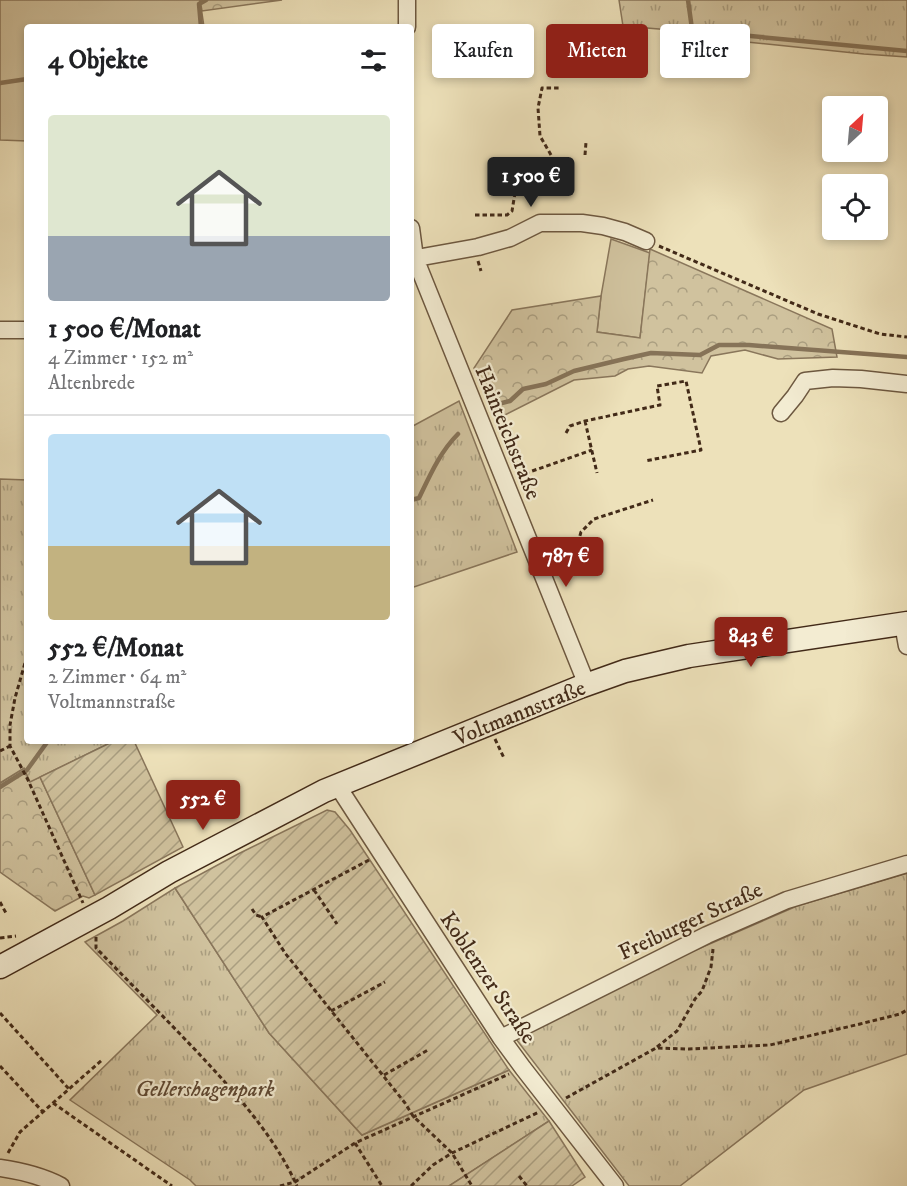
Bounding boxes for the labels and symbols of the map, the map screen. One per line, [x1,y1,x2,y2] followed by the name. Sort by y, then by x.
[822,96,888,162] north arrow
[476,157,586,208] pin: 1 500 €
[468,362,547,503] street label: Hainteichstraße
[524,537,608,588] pin: 787 €
[709,617,793,668] pin: 843 €
[449,675,590,753] street label: Voltmannstraße
[161,780,245,831] pin: 552 €
[614,876,767,967] street label: Freiburger Straße
[434,907,542,1049] street label: Koblenzer Straße
[135,1076,275,1103] park label: Gellershagenpark

